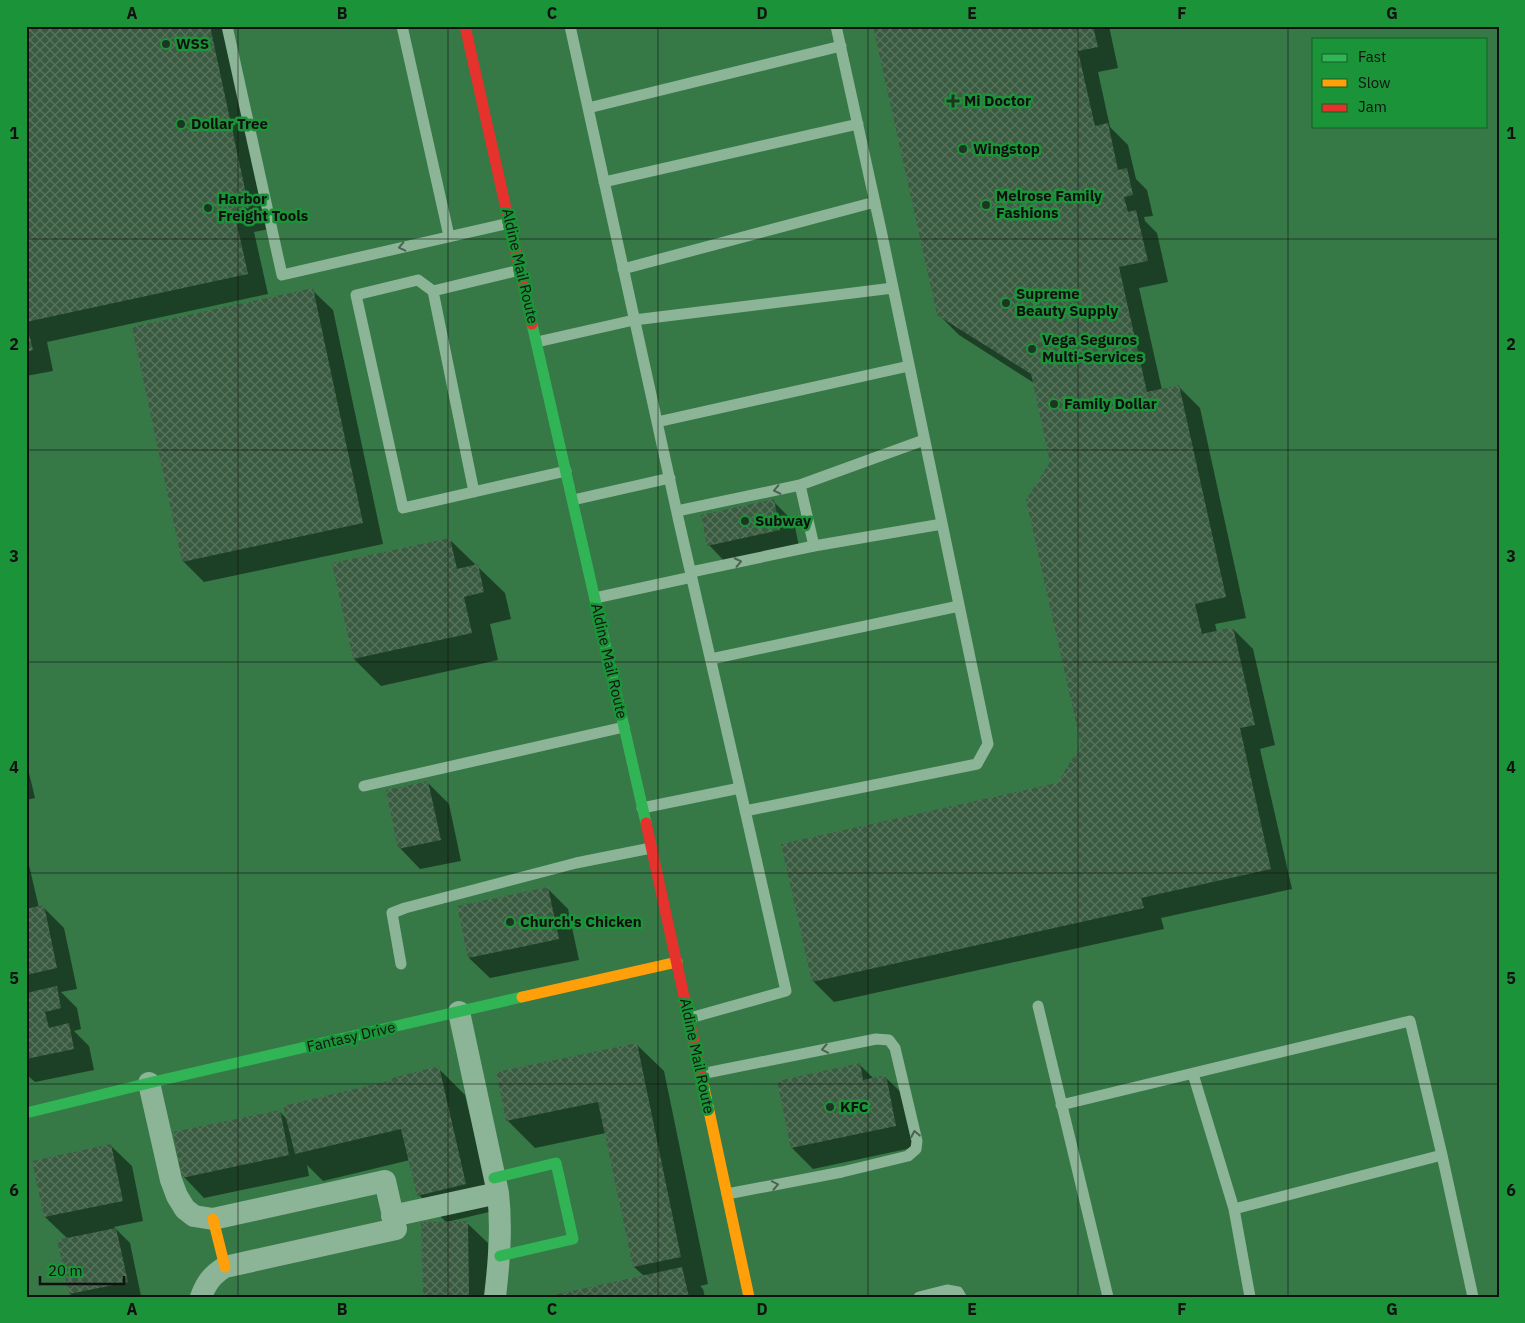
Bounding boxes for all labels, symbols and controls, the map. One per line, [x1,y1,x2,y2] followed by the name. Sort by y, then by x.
[127,3,138,23] text: A
[337,3,348,23] text: B
[547,3,557,23] text: C
[756,3,768,23] text: D
[967,3,977,23] text: E
[1177,3,1187,23] text: F
[1386,3,1398,23] text: G
[176,34,209,53] place label: WSS
[160,38,172,50] marker: WSS
[1312,38,1488,128] legend
[1358,47,1386,66] text: Fast
[1358,73,1391,92] text: Slow
[964,91,1031,110] place label: Mi Doctor
[946,94,960,108] marker: Mi Doctor
[1358,97,1387,116] text: Jam
[191,114,268,133] place label: Dollar Tree
[175,118,187,130] marker: Dollar Tree
[9,123,19,143] text: 1
[1506,123,1516,143] text: 1
[973,139,1040,158] place label: Wingstop
[957,143,969,155] marker: Wingstop
[996,186,1102,222] place label: Melrose Family Fashions
[218,189,309,225] place label: Harbor Freight Tools
[980,199,992,211] marker: Melrose Family Fashions
[202,202,214,214] marker: Harbor Freight Tools
[498,206,543,325] street label: Aldine Mail Route
[397,242,406,252] one-way arrow
[1016,284,1118,320] place label: Supreme Beauty Supply
[1000,297,1012,309] marker: Supreme Beauty Supply
[1042,330,1144,366] place label: Vega Seguros Multi-Services
[9,334,19,354] text: 2
[1506,334,1516,354] text: 2
[1026,343,1038,355] marker: Vega Seguros Multi-Services
[1064,394,1157,413] place label: Family Dollar
[1048,398,1060,410] marker: Family Dollar
[773,484,782,495] one-way arrow
[755,511,811,530] place label: Subway
[739,515,751,527] marker: Subway
[9,546,19,566] text: 3
[1506,546,1516,566] text: 3
[734,557,743,568] one-way arrow
[587,601,632,720] street label: Aldine Mail Route
[9,757,19,777] text: 4
[1506,757,1516,777] text: 4
[520,912,642,931] place label: Church's Chicken
[504,916,516,928] marker: Church's Chicken
[9,968,19,988] text: 5
[1506,968,1516,988] text: 5
[676,996,719,1115] street label: Aldine Mail Route
[305,1017,397,1056] street label: Fantasy Drive
[821,1044,830,1054] one-way arrow
[840,1097,869,1116] place label: KFC
[824,1101,836,1113] marker: KFC
[910,1129,921,1138] one-way arrow
[9,1180,19,1200] text: 6
[770,1180,779,1191] one-way arrow
[1506,1180,1516,1200] text: 6
[40,1253,124,1285] scale bar
[48,1261,83,1280] text: 20 m
[127,1299,138,1319] text: A
[337,1299,348,1319] text: B
[547,1299,557,1319] text: C
[756,1299,768,1319] text: D
[967,1299,977,1319] text: E
[1177,1299,1187,1319] text: F
[1386,1299,1398,1319] text: G

